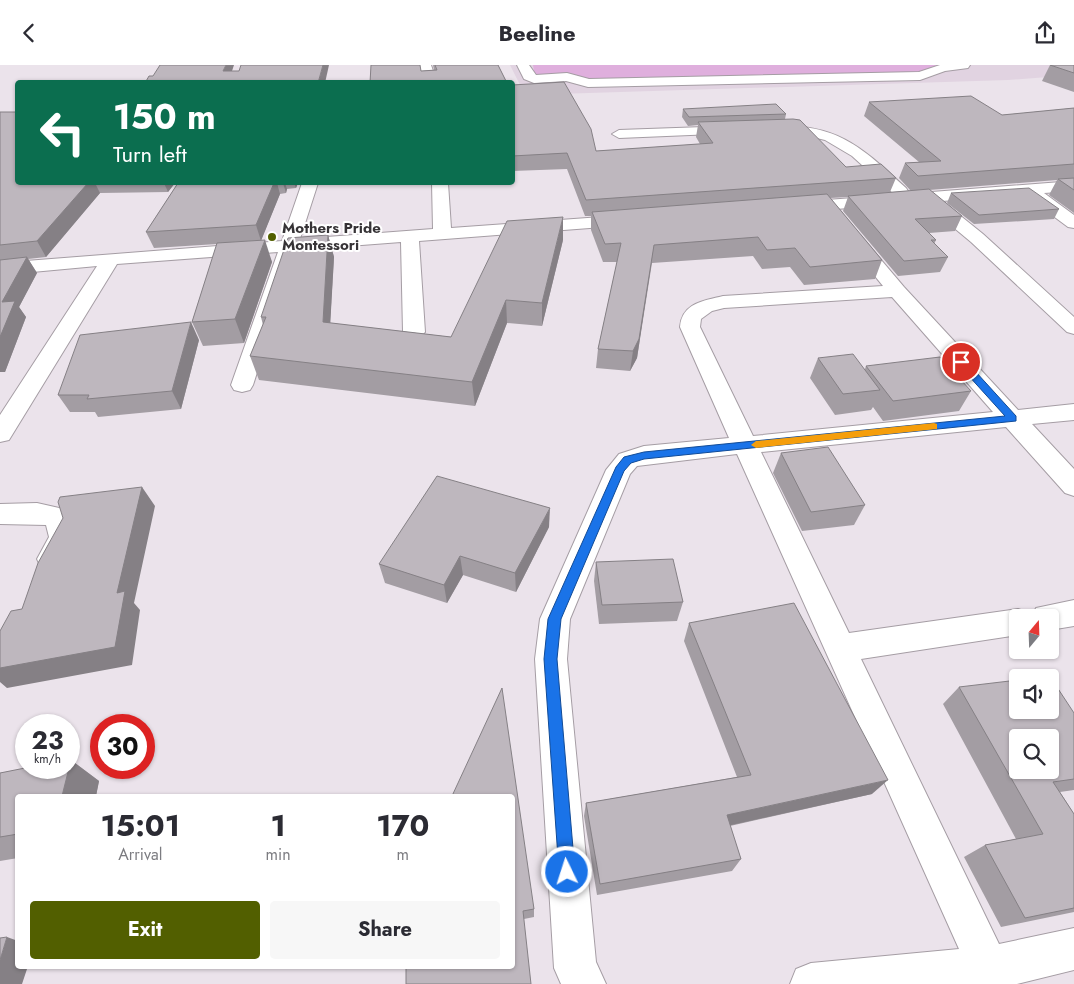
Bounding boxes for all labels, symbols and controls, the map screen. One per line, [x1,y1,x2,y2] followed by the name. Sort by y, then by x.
[498,17,576,49] text: Beeline
[15,19,43,47] icon: back
[1031,19,1059,47] icon: share
[113,92,216,142] text: 150 m
[30,100,95,165] icon: left
[113,138,187,170] text: Turn left
[282,217,381,256] place label: Mothers Pride Montessori
[266,231,278,243] marker: Mothers Pride Montessori
[940,341,982,383] pin
[947,348,975,376] icon: arrive
[1009,609,1059,659] north arrow
[1009,609,1059,779] map controls
[1009,669,1059,719] button: sound
[90,714,155,779] speed limit sign: 30
[32,722,63,758] text: 23
[1009,729,1059,779] button: search
[34,750,61,768] text: km/h
[101,804,180,847] text: 15:01
[270,804,286,847] text: 1
[376,804,429,847] text: 170
[118,843,162,866] text: Arrival
[266,843,291,866] text: min
[397,843,409,866] text: m
[540,845,592,897] position arrow
[30,901,260,959] button: Exit
[270,901,500,959] button: Share

